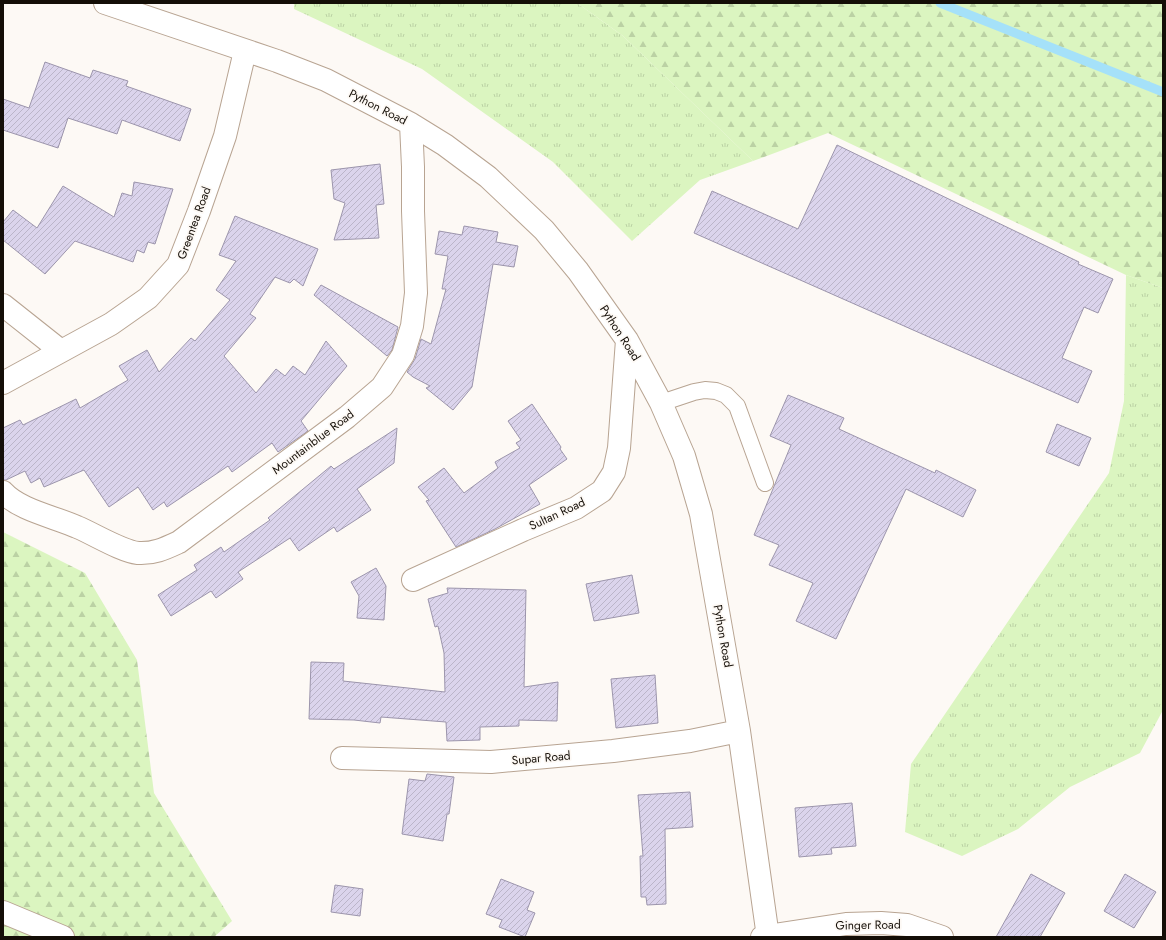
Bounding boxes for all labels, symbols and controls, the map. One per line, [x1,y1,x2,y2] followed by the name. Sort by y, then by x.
[346,85,410,129] street label: Python Road
[173,184,215,262] street label: Greentea Road
[595,302,645,364] street label: Python Road
[268,405,358,479] street label: Mountainblue Road
[526,493,588,535] street label: Sultan Road
[709,603,737,669] street label: Python Road
[511,746,571,770] street label: Supar Road
[835,915,901,935] street label: Ginger Road

